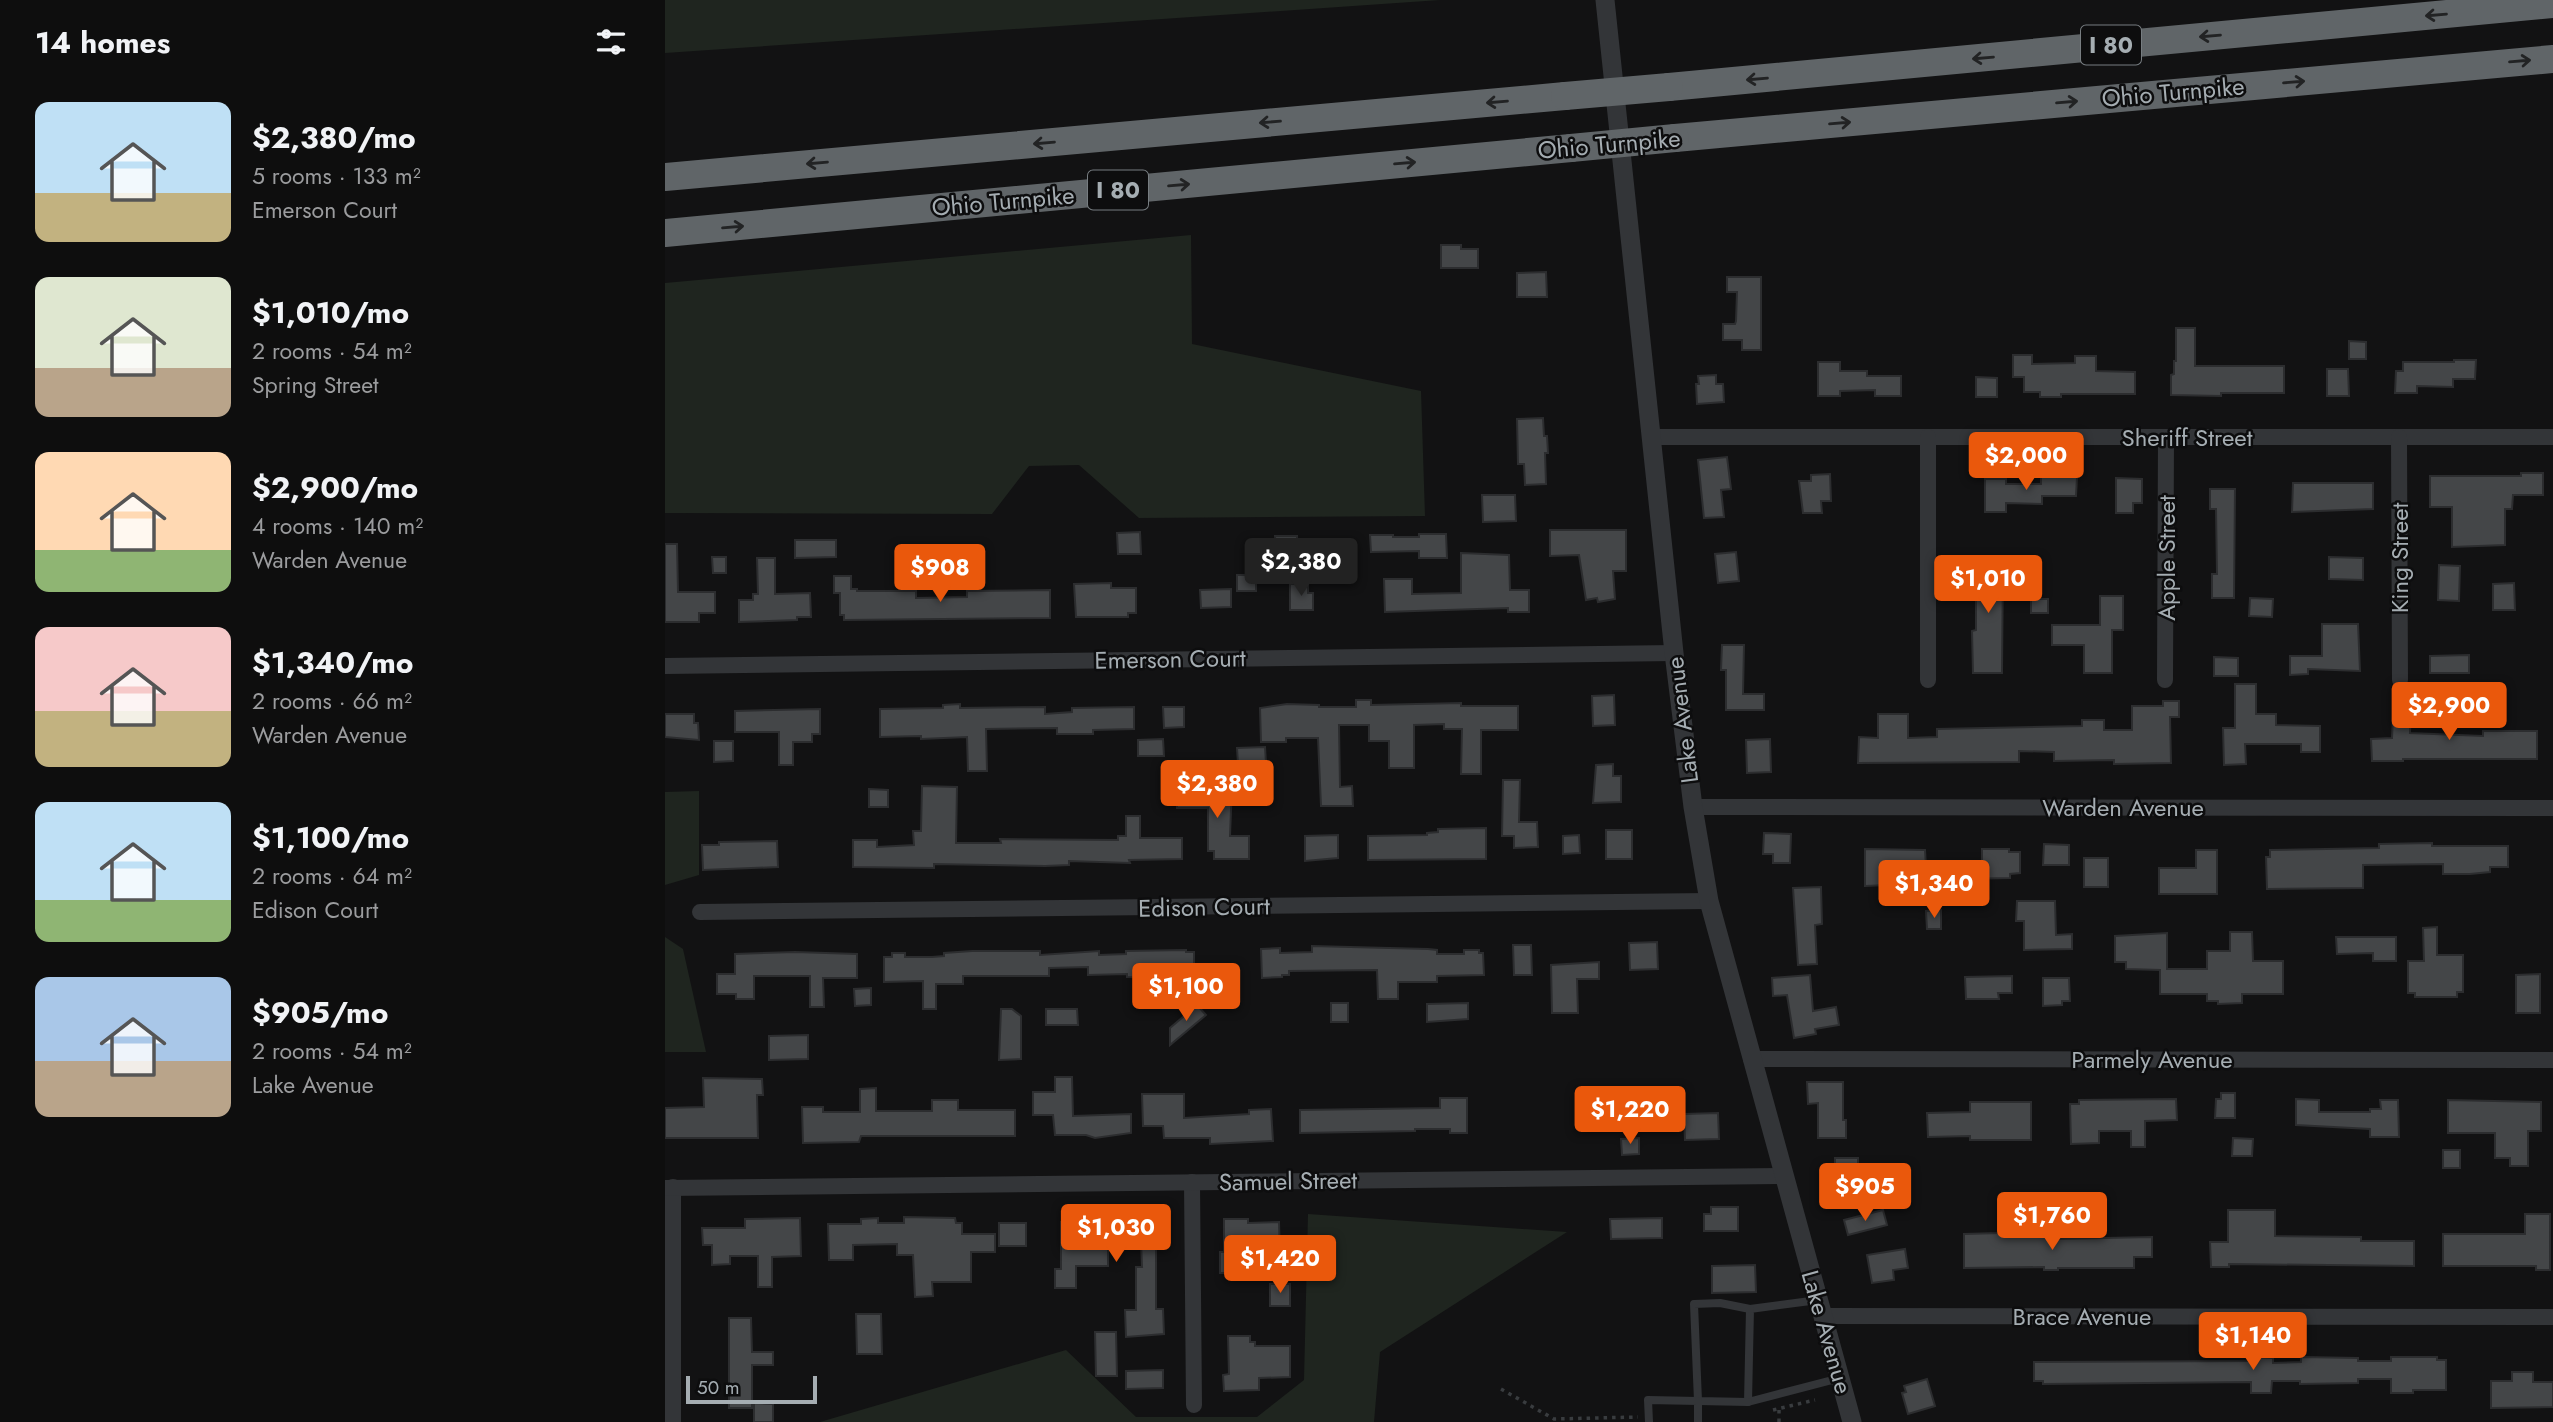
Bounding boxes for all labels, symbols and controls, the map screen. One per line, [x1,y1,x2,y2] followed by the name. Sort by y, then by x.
[2425,8,2448,21] one-way arrow
[35,21,170,64] text: 14 homes
[592,23,630,61] icon: filters
[2081,26,2141,64] road number: I 80
[2199,30,2222,43] one-way arrow
[1972,51,1995,64] one-way arrow
[2508,55,2531,68] one-way arrow
[2100,68,2246,116] street label: Ohio Turnpike
[1746,73,1769,86] one-way arrow
[2282,75,2304,88] one-way arrow
[2055,95,2078,108] one-way arrow
[1486,96,1509,109] one-way arrow
[252,116,416,159] text: $2,380/mo
[1260,116,1282,129] one-way arrow
[1829,116,1851,129] one-way arrow
[1536,120,1682,168] street label: Ohio Turnpike
[91,130,175,214] icon: home
[1033,137,1056,150] one-way arrow
[1394,156,1416,169] one-way arrow
[806,157,829,170] one-way arrow
[252,159,421,193] text: 5 rooms · 133 m²
[1088,170,1148,210] road number: I 80
[930,177,1076,225] street label: Ohio Turnpike
[1167,178,1190,191] one-way arrow
[252,193,397,227] text: Emerson Court
[721,220,744,233] one-way arrow
[252,291,409,334] text: $1,010/mo
[91,305,175,389] icon: home
[252,334,412,368] text: 2 rooms · 54 m²
[252,368,379,402] text: Spring Street
[2122,420,2253,455] street label: Sheriff Street
[1969,433,2083,492] pin: $2,000
[1985,438,2067,472] text: $2,000
[252,466,418,509] text: $2,900/mo
[91,480,175,564] icon: home
[2149,495,2184,621] street label: Apple Street
[2382,502,2417,613] street label: King Street
[252,509,423,543] text: 4 rooms · 140 m²
[1244,538,1358,598] pin: $2,380
[252,543,407,577] text: Warden Avenue
[899,544,981,604] pin: $908
[1261,544,1341,578] text: $2,380
[910,550,970,584] text: $908
[1931,556,2045,615] pin: $1,010
[1950,561,2026,595] text: $1,010
[1094,640,1246,678] street label: Emerson Court
[252,641,414,684] text: $1,340/mo
[91,655,175,739] icon: home
[1657,655,1707,785] street label: Lake Avenue
[2392,682,2506,742] pin: $2,900
[252,684,412,718] text: 2 rooms · 66 m²
[2408,688,2490,722] text: $2,900
[252,718,407,752] text: Warden Avenue
[1160,760,1274,820] pin: $2,380
[1177,766,1257,800] text: $2,380
[2042,790,2204,825] street label: Warden Avenue
[252,816,409,859] text: $1,100/mo
[91,830,175,914] icon: home
[252,859,412,893] text: 2 rooms · 64 m²
[1877,860,1991,920] pin: $1,340
[1894,866,1974,900] text: $1,340
[1138,888,1270,926] street label: Edison Court
[252,893,378,927] text: Edison Court
[1129,964,1243,1023] pin: $1,100
[1148,969,1224,1003] text: $1,100
[252,991,388,1034] text: $905/mo
[91,1005,175,1089] icon: home
[252,1034,412,1068] text: 2 rooms · 54 m²
[2071,1042,2233,1077] street label: Parmely Avenue
[252,1068,374,1102] text: Lake Avenue
[1573,1086,1687,1146] pin: $1,220
[1591,1092,1669,1126] text: $1,220
[1219,1162,1358,1200] street label: Samuel Street
[1824,1164,1906,1223] pin: $905
[1835,1169,1895,1203] text: $905
[1995,1192,2109,1252] pin: $1,760
[2013,1198,2091,1232] text: $1,760
[1059,1204,1173,1264] pin: $1,030
[1077,1210,1155,1244] text: $1,030
[1223,1236,1337,1295] pin: $1,420
[1240,1241,1320,1275] text: $1,420
[1793,1266,1861,1398] street label: Lake Avenue
[2013,1299,2151,1334] street label: Brace Avenue
[2196,1312,2310,1372] pin: $1,140
[2215,1318,2291,1352] text: $1,140
[686,1373,817,1405] scale bar
[697,1374,740,1401] text: 50 m

